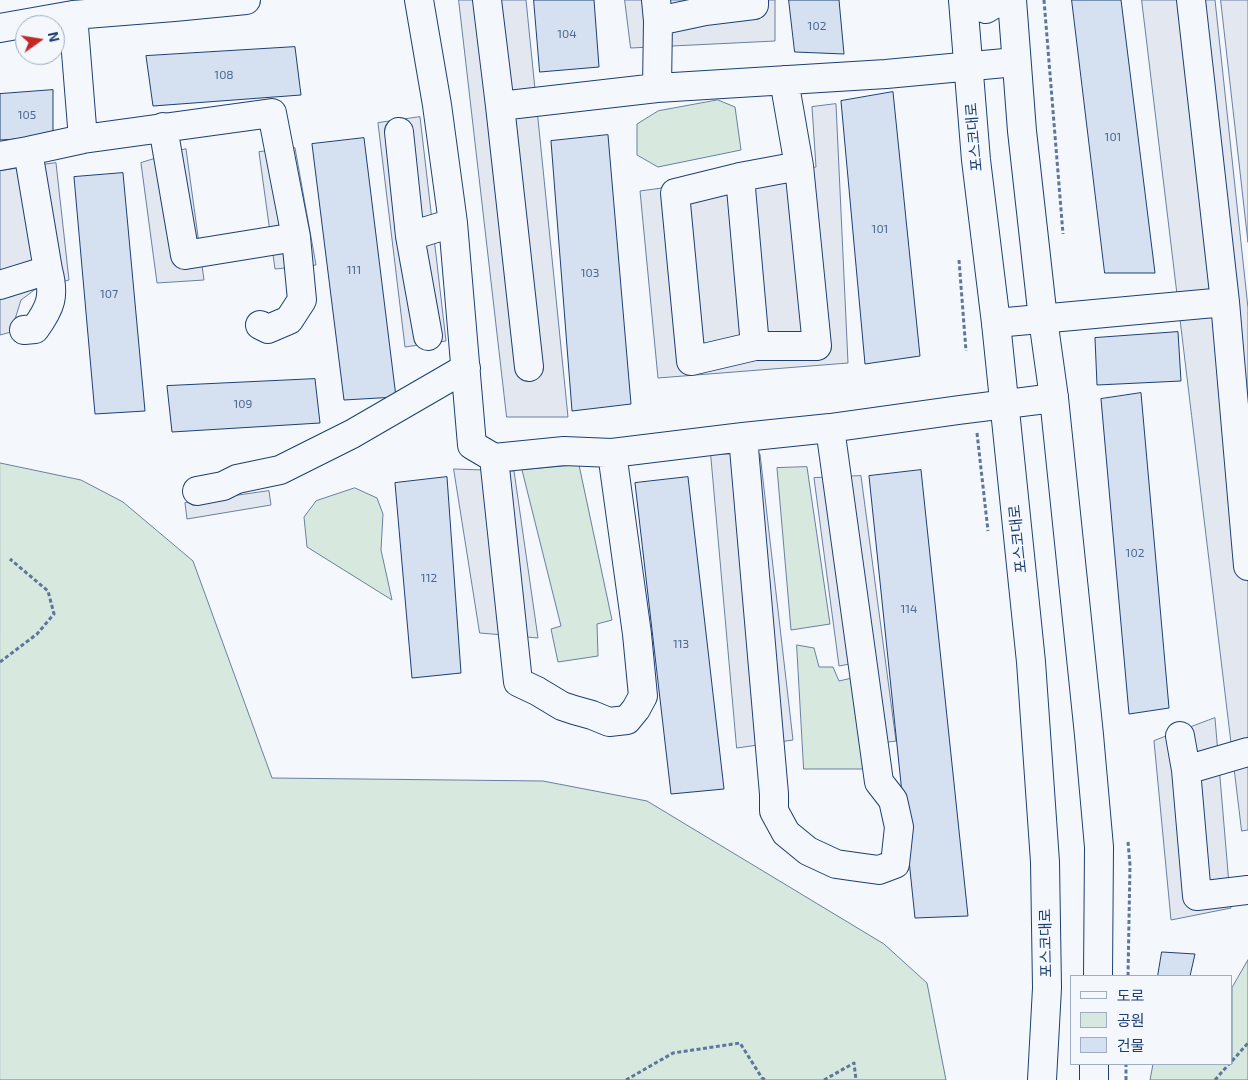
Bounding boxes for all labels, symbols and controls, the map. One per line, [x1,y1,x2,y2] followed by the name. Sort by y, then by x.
[15,15,65,65] north arrow
[808,19,826,33] house number: 102
[557,27,577,41] house number: 104
[45,30,64,44] text: N
[214,68,234,82] house number: 108
[962,102,986,172] street label: 포스코대로
[18,108,36,122] house number: 105
[1105,130,1121,144] house number: 101
[872,222,888,236] house number: 101
[347,263,361,277] house number: 111
[581,266,599,280] house number: 103
[100,287,118,301] house number: 107
[234,397,252,411] house number: 109
[1005,504,1031,574] street label: 포스코대로
[1126,546,1144,560] house number: 102
[421,571,437,585] house number: 112
[901,602,917,616] house number: 114
[673,637,689,651] house number: 113
[1036,908,1056,978] street label: 포스코대로
[1070,975,1233,1065] legend
[1117,986,1145,1004] text: 도로
[1117,1011,1145,1029] text: 공원
[1117,1036,1145,1054] text: 건물

